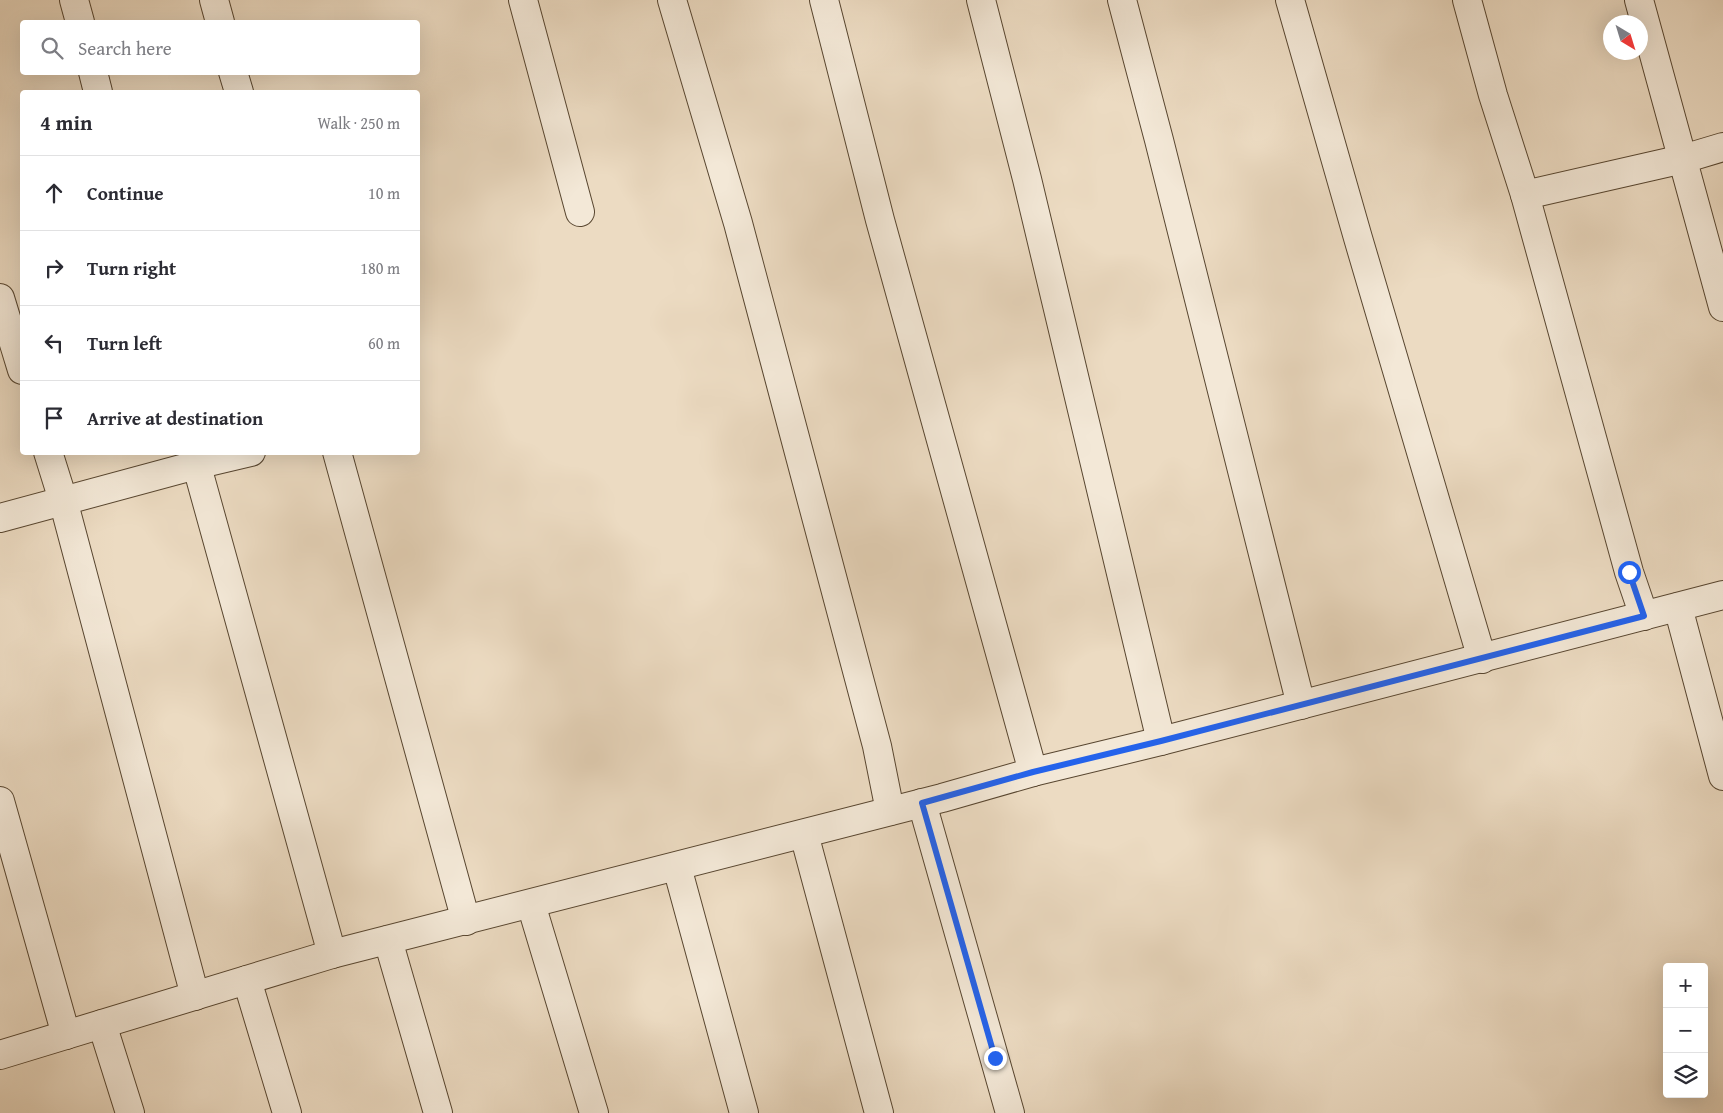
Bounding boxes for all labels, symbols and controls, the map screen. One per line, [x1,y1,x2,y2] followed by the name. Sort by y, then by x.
[1603,15,1648,60] north arrow
[20,20,420,75] search box
[38,34,66,62] icon: search
[78,34,172,62] text: Search here
[40,107,92,138] text: 4 min
[317,111,400,135] text: Walk · 250 m
[40,179,68,207] icon: ahead
[87,179,164,207] text: Continue
[368,181,400,205] text: 10 m
[40,254,68,282] icon: right
[87,254,176,282] text: Turn right
[360,256,400,280] text: 180 m
[40,329,68,357] icon: left
[87,329,162,357] text: Turn left
[368,331,400,355] text: 60 m
[40,404,68,432] icon: arrive
[87,404,263,432] text: Arrive at destination
[1618,561,1641,584] route start
[1663,963,1708,1098] map controls
[1663,963,1708,1008] button: +
[1663,1008,1708,1053] button: −
[984,1047,1007,1070] route end
[1663,1053,1708,1098] button: layers

